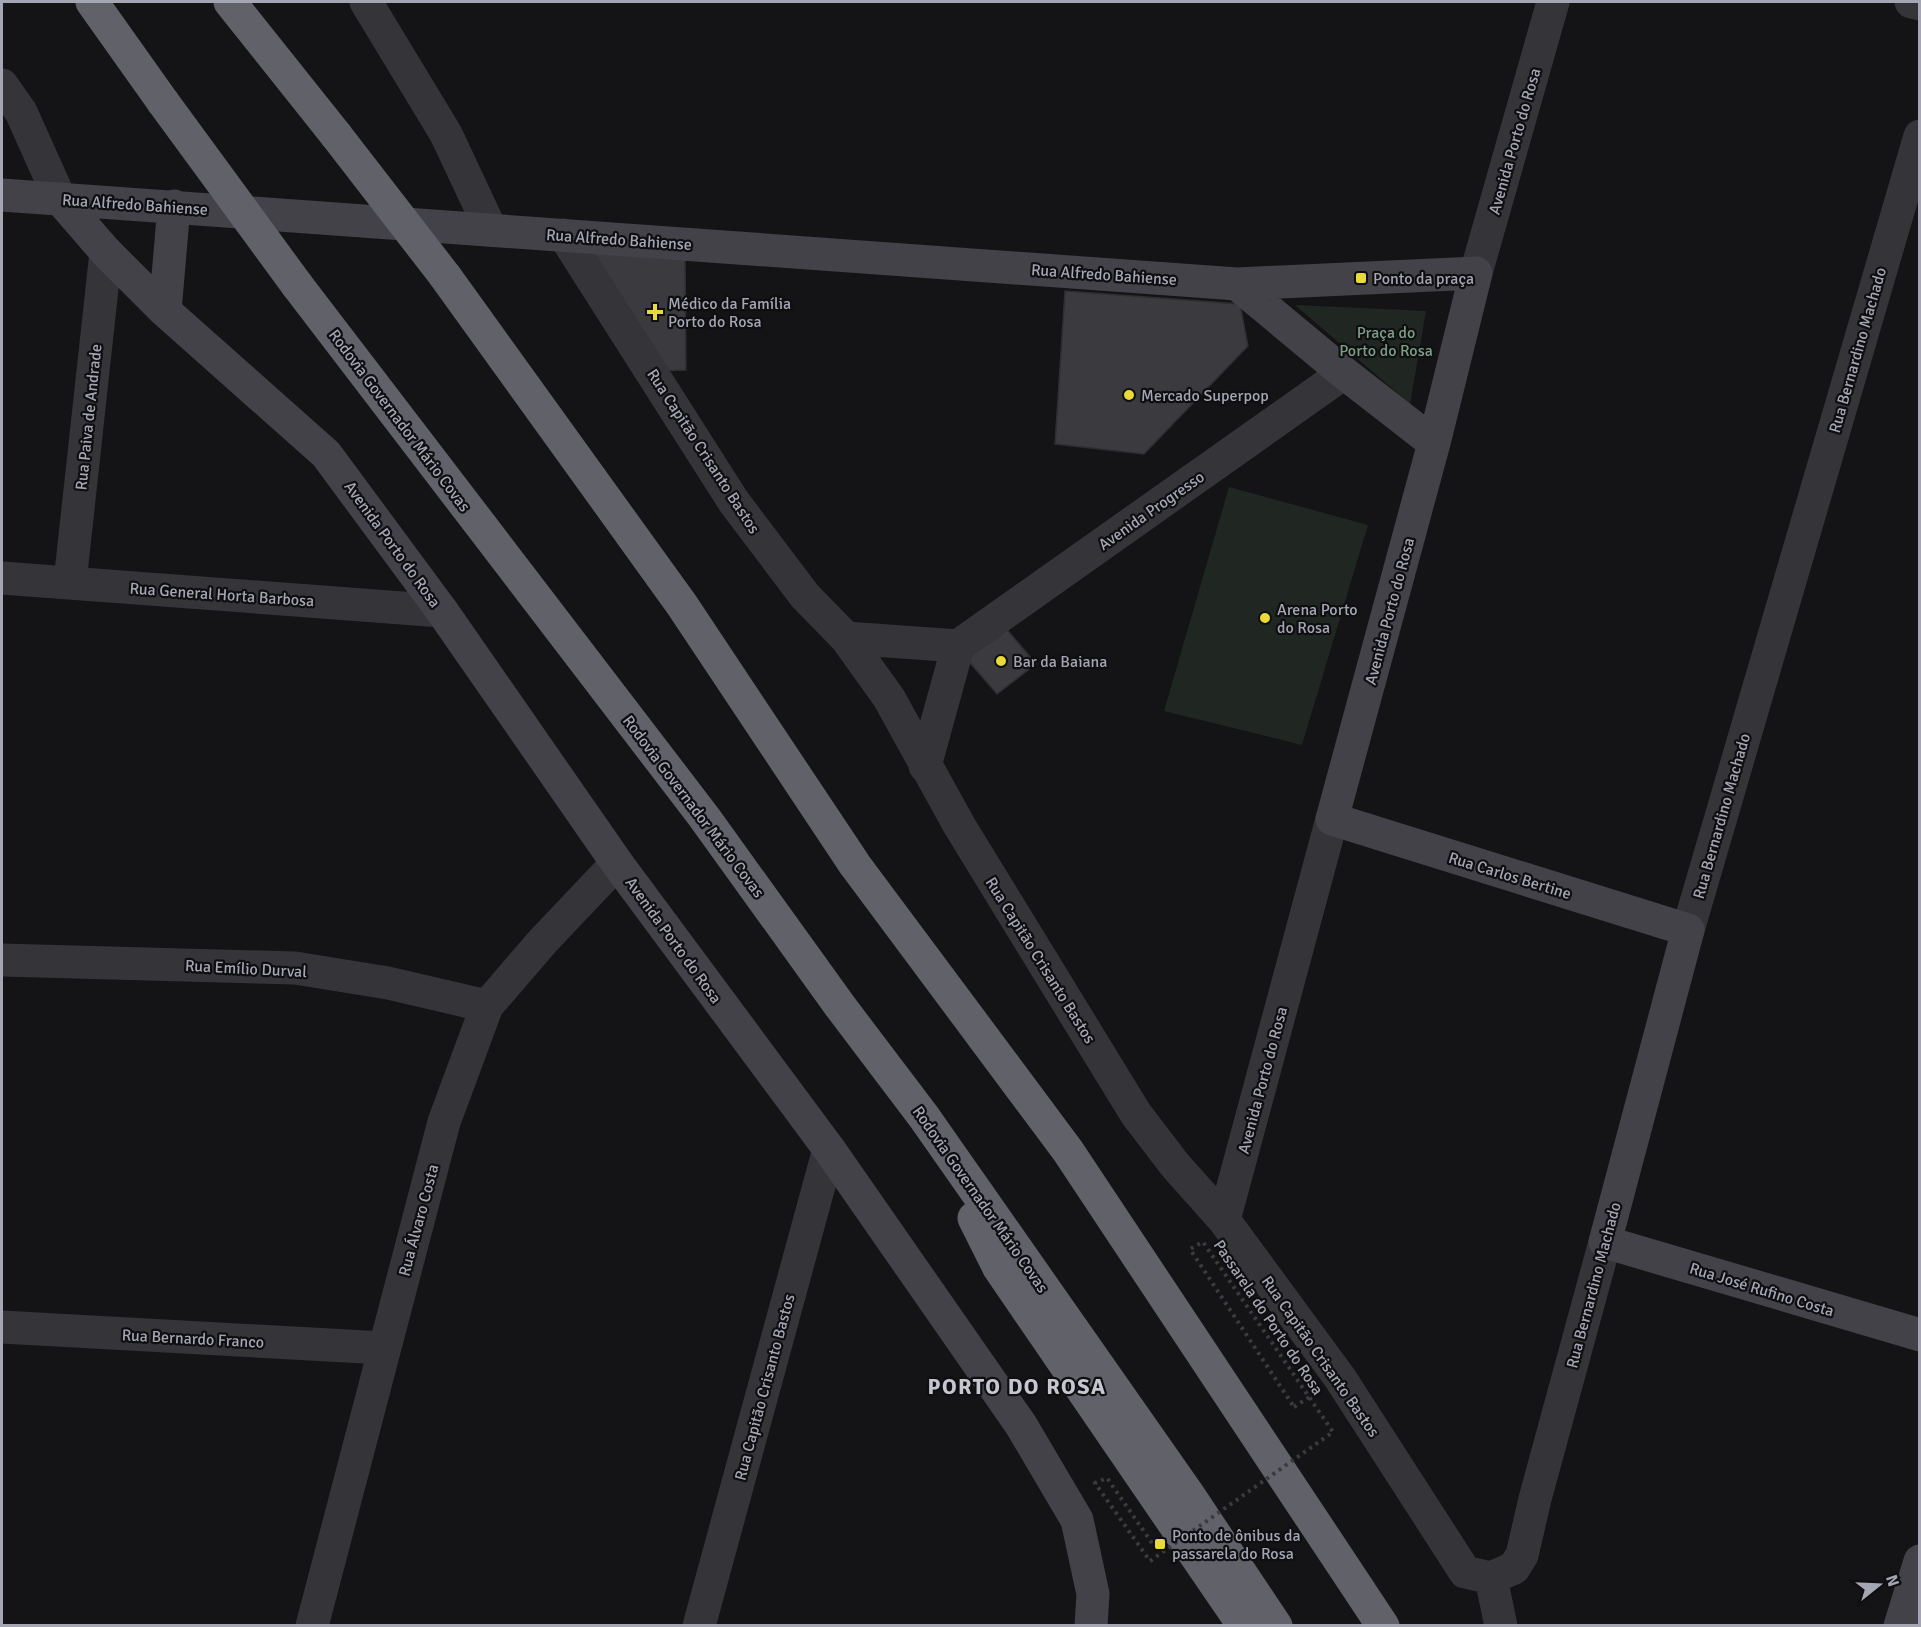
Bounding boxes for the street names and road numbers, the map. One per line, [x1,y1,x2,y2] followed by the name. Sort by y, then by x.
[1484,66,1545,217] street label: Avenida Porto do Rosa
[61,190,208,220] street label: Rua Alfredo Bahiense
[545,225,692,255] street label: Rua Alfredo Bahiense
[1030,260,1177,290] street label: Rua Alfredo Bahiense
[1825,265,1891,435] street label: Rua Bernardino Machado
[324,325,474,516] street label: Rodovia Governador Mário Covas
[71,343,107,491] street label: Rua Paiva de Andrade
[642,365,764,538] street label: Rua Capitão Crisanto Bastos
[1095,467,1208,555] street label: Avenida Progresso
[340,477,445,612] street label: Avenida Porto do Rosa
[1361,536,1419,687] street label: Avenida Porto do Rosa
[129,579,315,611] street label: Rua General Horta Barbosa
[618,711,768,902] street label: Rodovia Governador Mário Covas
[1689,731,1755,901] street label: Rua Bernardino Machado
[1446,848,1573,904] street label: Rua Carlos Bertine
[621,873,726,1008] street label: Avenida Porto do Rosa
[981,874,1100,1047] street label: Rua Capitão Crisanto Bastos
[184,956,308,982] street label: Rua Emílio Durval
[1234,1005,1292,1156] street label: Avenida Porto do Rosa
[908,1102,1052,1297] street label: Rodovia Governador Mário Covas
[394,1162,444,1278] street label: Rua Álvaro Costa
[1562,1200,1626,1371] street label: Rua Bernardino Machado
[1209,1236,1328,1399] street label: Passarela do Porto do Rosa
[1687,1258,1836,1321] street label: Rua José Rufino Costa
[1257,1272,1384,1441] street label: Rua Capitão Crisanto Bastos
[730,1292,800,1483] street label: Rua Capitão Crisanto Bastos
[121,1325,265,1353] street label: Rua Bernardo Franco

